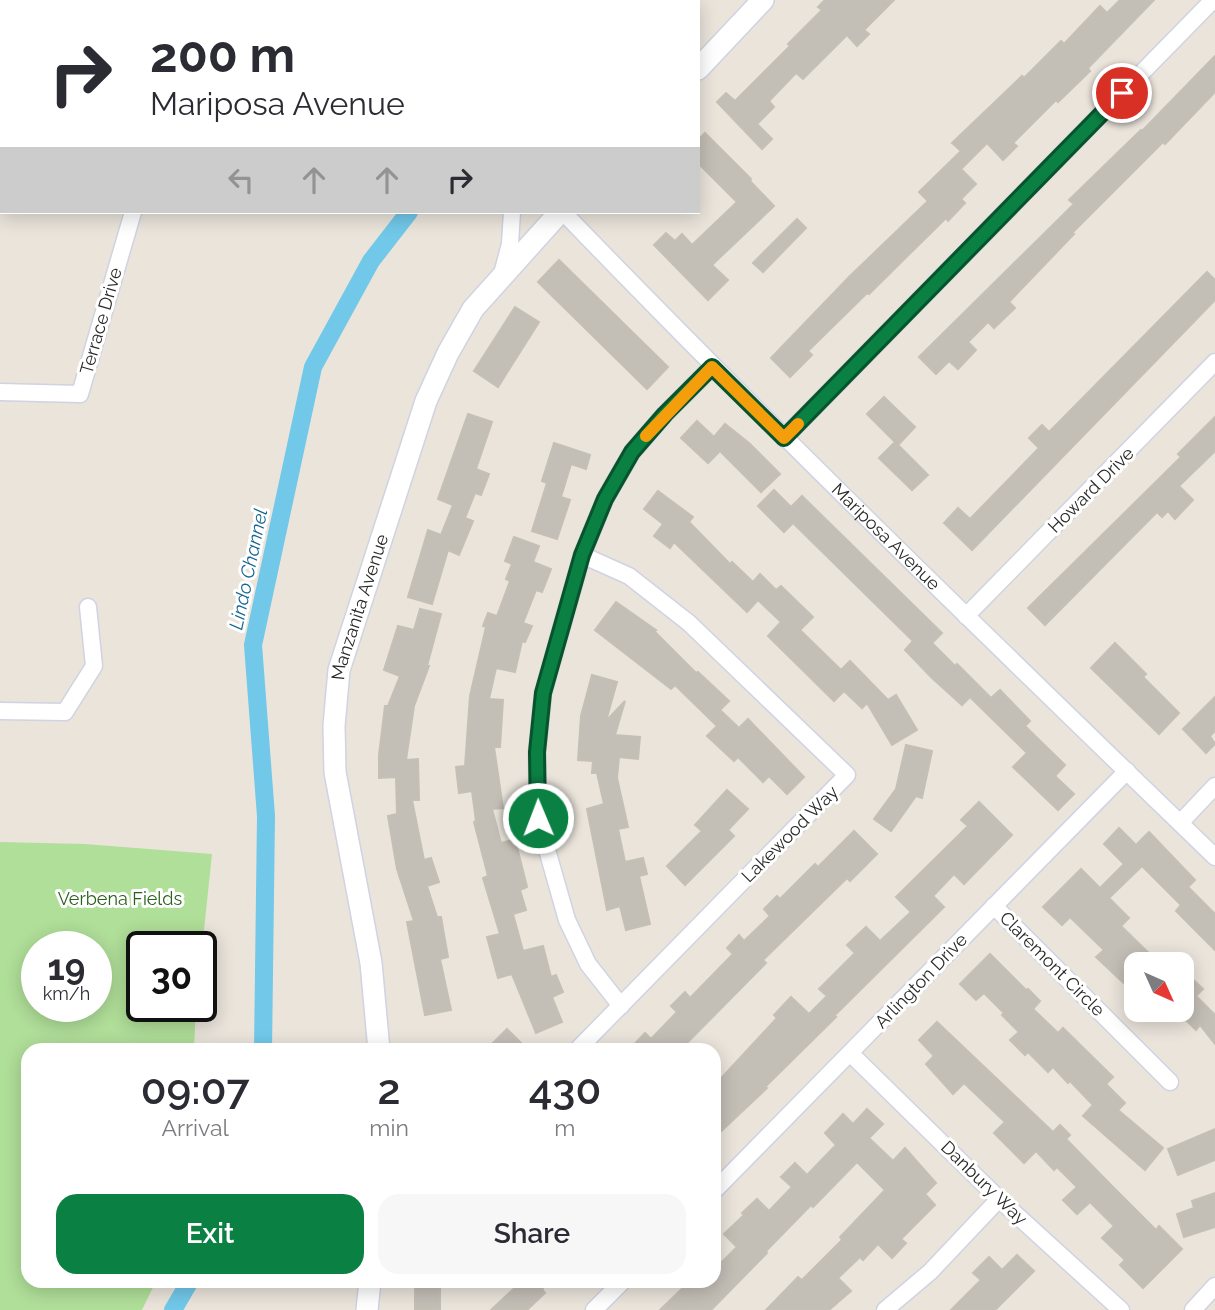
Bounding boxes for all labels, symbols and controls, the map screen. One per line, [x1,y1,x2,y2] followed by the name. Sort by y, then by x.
[150,26,295,83] text: 200 m
[35,28,126,119] icon: right
[1092,63,1152,123] pin
[1103,74,1141,112] icon: arrive
[150,85,405,122] text: Mariposa Avenue
[222,161,260,199] icon: left
[295,161,333,199] icon: ahead
[368,161,406,199] icon: ahead
[441,161,479,199] icon: right
[75,265,126,377] street label: Terrace Drive
[1043,442,1138,537] street label: Howard Drive
[828,479,945,595] street label: Mariposa Avenue
[224,507,272,631] water label: Lindo Channel
[327,531,392,681] street label: Manzanita Avenue
[501,781,575,855] position arrow
[737,781,842,886] street label: Lakewood Way
[58,888,182,909] park label: Verbena Fields
[996,907,1109,1021] street label: Claremont Circle
[870,929,971,1032] street label: Arlington Drive
[126,931,217,1022] speed limit sign: 30
[48,947,85,988] text: 19
[1124,952,1194,1022] north arrow
[1124,952,1194,1022] map controls
[43,983,90,1004] text: km/h
[141,1065,250,1114] text: 09:07
[378,1065,401,1114] text: 2
[529,1065,601,1114] text: 430
[161,1114,229,1141] text: Arrival
[369,1114,409,1141] text: min
[554,1114,576,1141] text: m
[937,1136,1032,1229] street label: Danbury Way
[56,1194,364,1274] button: Exit
[378,1194,686,1274] button: Share

